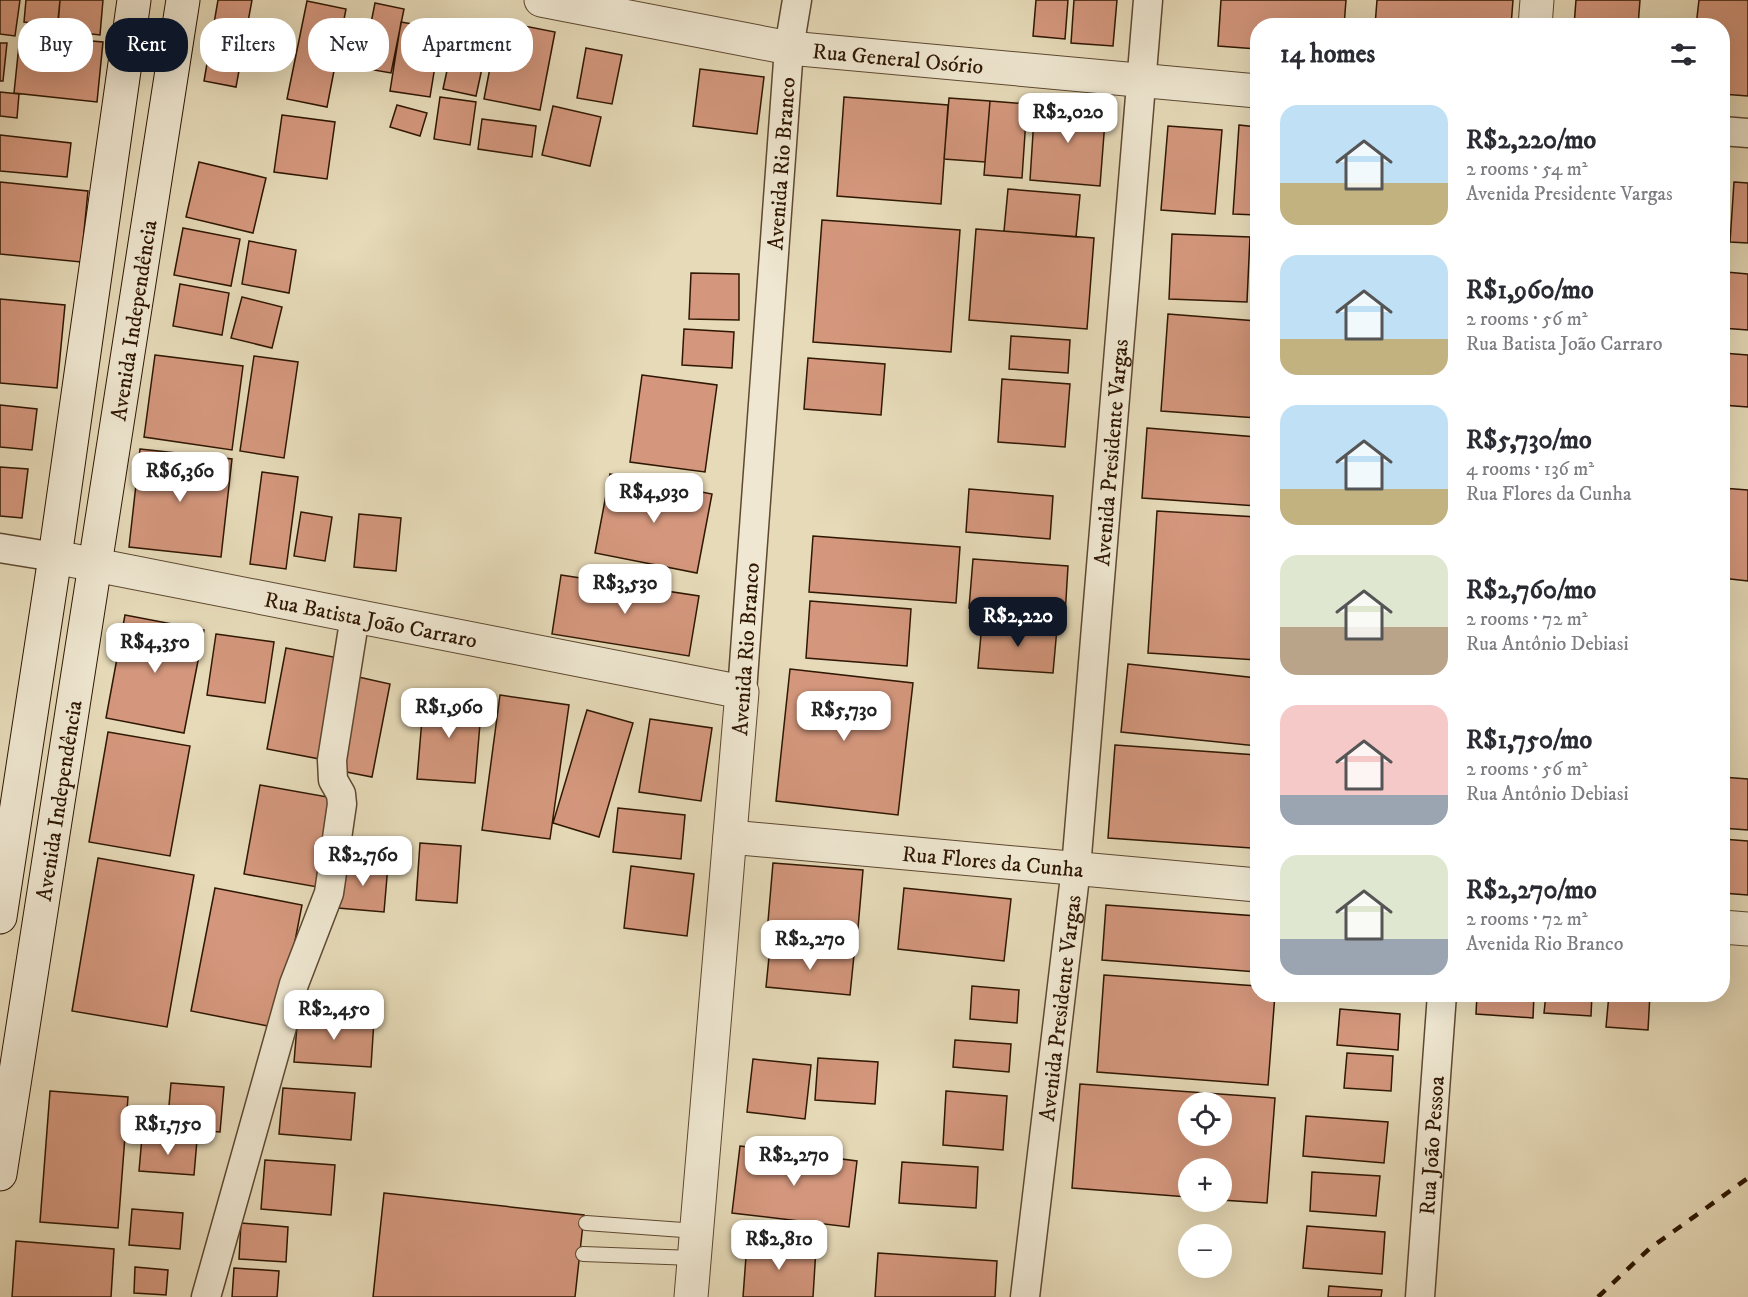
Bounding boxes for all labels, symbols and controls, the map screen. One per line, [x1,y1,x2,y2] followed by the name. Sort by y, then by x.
[18,18,93,72] chip: Buy
[105,18,188,72] chip: Rent
[200,18,296,72] chip: Filters
[308,18,389,72] chip: New
[401,18,533,72] chip: Apartment
[811,38,984,81] street label: Rua General Osório
[1280,38,1375,71] text: 14 homes
[1667,38,1700,71] icon: filters
[762,76,802,251] street label: Avenida Rio Branco
[1013,93,1123,144] pin: R$2,020
[1033,100,1104,125] text: R$2,020
[1466,124,1596,157] text: R$2,220/mo
[1328,129,1400,201] icon: home
[1466,157,1588,182] text: 2 rooms · 54 m²
[1466,182,1673,207] text: Avenida Presidente Vargas
[106,218,164,423] street label: Avenida Independência
[1466,274,1594,307] text: R$1,960/mo
[1328,279,1400,351] icon: home
[1466,307,1588,332] text: 2 rooms · 56 m²
[1466,332,1663,357] text: Rua Batista João Carraro
[1089,338,1135,567] street label: Avenida Presidente Vargas
[1466,424,1592,457] text: R$5,730/mo
[1328,429,1400,501] icon: home
[125,452,235,503] pin: R$6,360
[1466,457,1594,482] text: 4 rooms · 136 m²
[146,459,214,484] text: R$6,360
[599,473,709,524] pin: R$4,930
[619,480,689,505] text: R$4,930
[1466,482,1631,507] text: Rua Flores da Cunha
[727,562,766,736] street label: Avenida Rio Branco
[570,564,680,615] pin: R$3,530
[593,571,657,596] text: R$3,530
[1466,574,1596,607] text: R$2,760/mo
[1328,579,1400,651] icon: home
[262,586,479,655] street label: Rua Batista João Carraro
[963,597,1073,648] pin: R$2,220
[983,604,1053,629] text: R$2,220
[1466,607,1588,632] text: 2 rooms · 72 m²
[100,623,210,674] pin: R$4,350
[120,630,190,655] text: R$4,350
[1466,632,1629,657] text: Rua Antônio Debiasi
[394,688,504,739] pin: R$1,960
[789,691,899,742] pin: R$5,730
[415,695,483,720] text: R$1,960
[31,698,89,903] street label: Avenida Independência
[811,698,877,723] text: R$5,730
[1466,724,1592,757] text: R$1,750/mo
[1328,729,1400,801] icon: home
[1466,757,1588,782] text: 2 rooms · 56 m²
[1466,782,1629,807] text: Rua Antônio Debiasi
[308,836,418,887] pin: R$2,760
[901,841,1085,884] street label: Rua Flores da Cunha
[328,843,398,868] text: R$2,760
[1466,874,1597,907] text: R$2,270/mo
[1328,879,1400,951] icon: home
[1034,894,1088,1123] street label: Avenida Presidente Vargas
[1466,907,1588,932] text: 2 rooms · 72 m²
[755,920,865,971] pin: R$2,270
[775,927,845,952] text: R$2,270
[1466,932,1623,957] text: Avenida Rio Branco
[279,990,389,1041] pin: R$2,450
[298,997,370,1022] text: R$2,450
[1414,1074,1451,1216] street label: Rua João Pessoa
[1178,1092,1232,1278] map controls
[1178,1092,1232,1146] button: locate
[113,1105,223,1156] pin: R$1,750
[135,1112,201,1137] text: R$1,750
[739,1136,849,1187] pin: R$2,270
[759,1143,829,1168] text: R$2,270
[1178,1158,1232,1212] button: +
[724,1220,834,1271] pin: R$2,810
[1178,1224,1232,1278] button: −
[745,1227,813,1252] text: R$2,810

